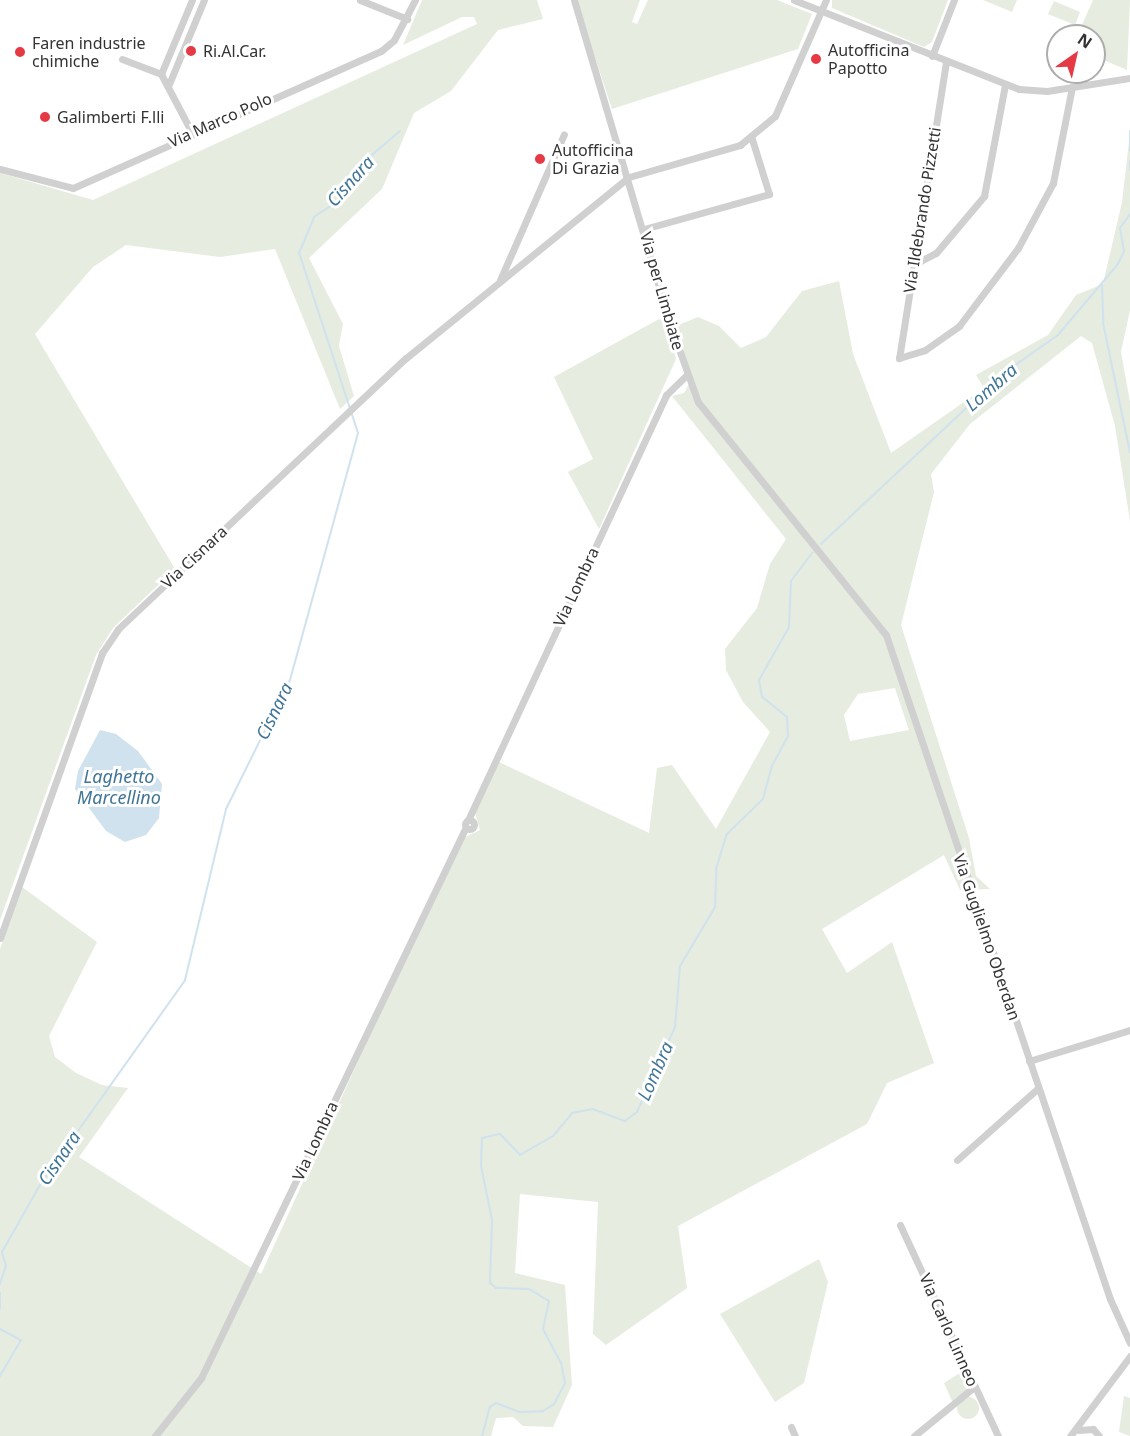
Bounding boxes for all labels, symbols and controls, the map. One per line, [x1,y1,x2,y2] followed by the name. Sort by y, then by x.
[1046,24,1106,84] north arrow
[1073,28,1096,53] text: N
[32,33,146,71] place label: Faren industrie chimiche
[828,40,909,78] place label: Autofficina Papotto
[203,41,267,61] place label: Ri.Al.Car.
[184,44,198,58] marker: Ri.Al.Car.
[13,45,27,59] marker: Faren industrie chimiche
[809,52,823,66] marker: Autofficina Papotto
[165,89,275,151] street label: Via Marco Polo
[57,107,164,127] place label: Galimberti F.lli
[38,110,52,124] marker: Galimberti F.lli
[899,126,945,294] street label: Via Ildebrando Pizzetti
[552,140,633,178] place label: Autofficina Di Grazia
[322,151,378,211] water label: Cisnara
[533,152,547,166] marker: Autofficina Di Grazia
[636,230,688,352] street label: Via per Limbiate
[961,359,1021,415] water label: Lombra
[157,522,231,592] street label: Via Cisnara
[549,544,603,630] street label: Via Lombra
[251,679,297,743] water label: Cisnara
[77,766,161,808] water label: Laghetto Marcellino
[949,851,1025,1023] street label: Via Guglielmo Oberdan
[633,1038,677,1104] water label: Lombra
[288,1098,342,1184] street label: Via Lombra
[33,1127,85,1189] water label: Cisnara
[916,1271,982,1389] street label: Via Carlo Linneo

